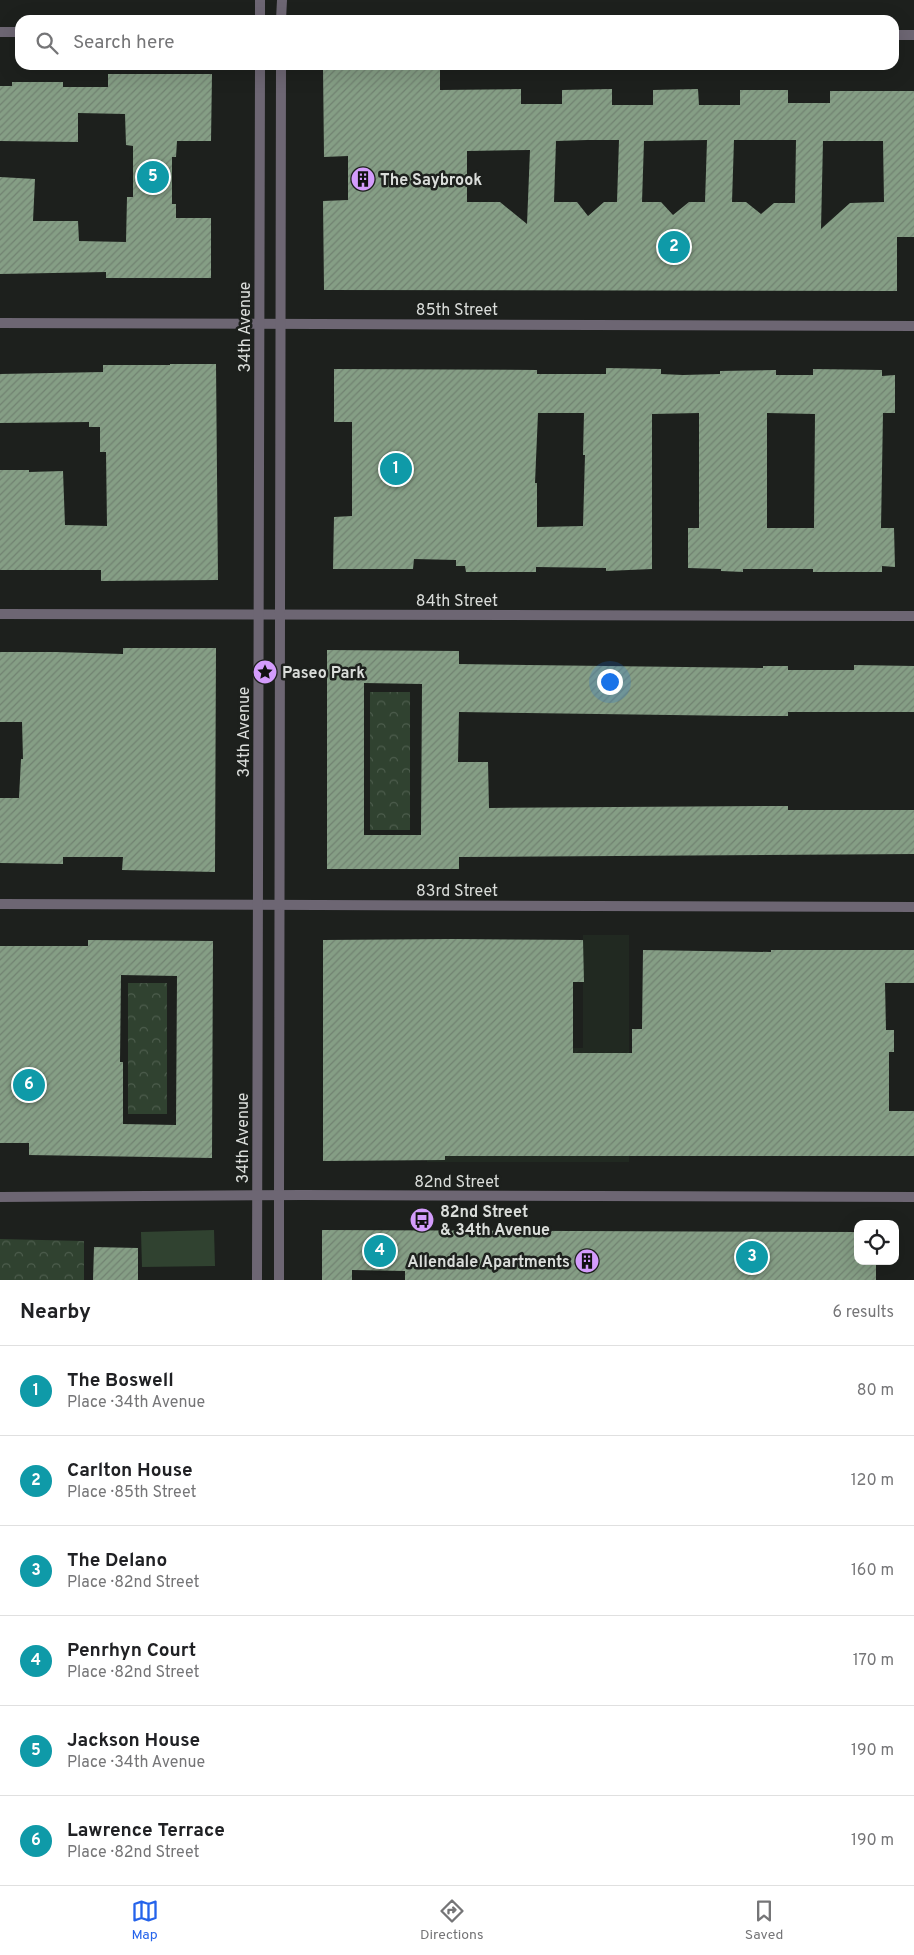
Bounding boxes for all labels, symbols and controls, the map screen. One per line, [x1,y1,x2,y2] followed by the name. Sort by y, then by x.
[15,15,899,70] search box
[33,29,61,57] icon: search
[73,31,175,55] text: Search here
[137,158,169,196] pin: 5
[350,166,376,192] building icon: The Saybrook
[380,171,482,191] place label: The Saybrook
[658,228,690,266] pin: 2
[236,282,256,372] street label: 34th Avenue
[416,301,498,321] street label: 85th Street
[380,450,412,488] pin: 1
[416,592,498,612] street label: 84th Street
[252,659,278,685] place icon: Paseo Park
[282,664,365,684] place label: Paseo Park
[597,669,623,695] your location
[235,687,255,777] street label: 34th Avenue
[416,882,498,902] street label: 83rd Street
[13,1066,45,1104] pin: 6
[234,1093,254,1183] street label: 34th Avenue
[414,1173,500,1193] street label: 82nd Street
[440,1203,550,1241] place label: 82nd Street & 34th Avenue
[409,1207,435,1233] bus stop icon: 82nd Street & 34th Avenue
[854,1220,899,1265] map controls
[854,1220,899,1265] button: locate
[364,1232,396,1270] pin: 4
[736,1238,768,1276] pin: 3
[574,1248,600,1274] building icon: Allendale Apartments
[407,1253,570,1273] place label: Allendale Apartments
[20,1299,91,1326] text: Nearby
[832,1303,894,1323] text: 6 results
[67,1369,174,1393] text: The Boswell
[33,1381,39,1401] text: 1
[857,1381,894,1401] text: 80 m
[67,1393,205,1413] text: Place · 34th Avenue
[67,1459,193,1483] text: Carlton House
[31,1471,41,1491] text: 2
[851,1471,894,1491] text: 120 m
[67,1483,196,1503] text: Place · 85th Street
[67,1549,167,1573] text: The Delano
[31,1561,41,1581] text: 3
[851,1561,894,1581] text: 160 m
[67,1573,199,1593] text: Place · 82nd Street
[67,1639,196,1663] text: Penrhyn Court
[31,1651,41,1671] text: 4
[853,1651,894,1671] text: 170 m
[67,1663,199,1683] text: Place · 82nd Street
[67,1729,200,1753] text: Jackson House
[31,1741,41,1761] text: 5
[851,1741,894,1761] text: 190 m
[67,1753,205,1773] text: Place · 34th Avenue
[67,1819,225,1843] text: Lawrence Terrace
[31,1831,41,1851] text: 6
[851,1831,894,1851] text: 190 m
[67,1843,199,1863] text: Place · 82nd Street
[131,1897,159,1944] tab: Map
[420,1897,484,1944] tab: Directions
[745,1897,783,1944] tab: Saved

